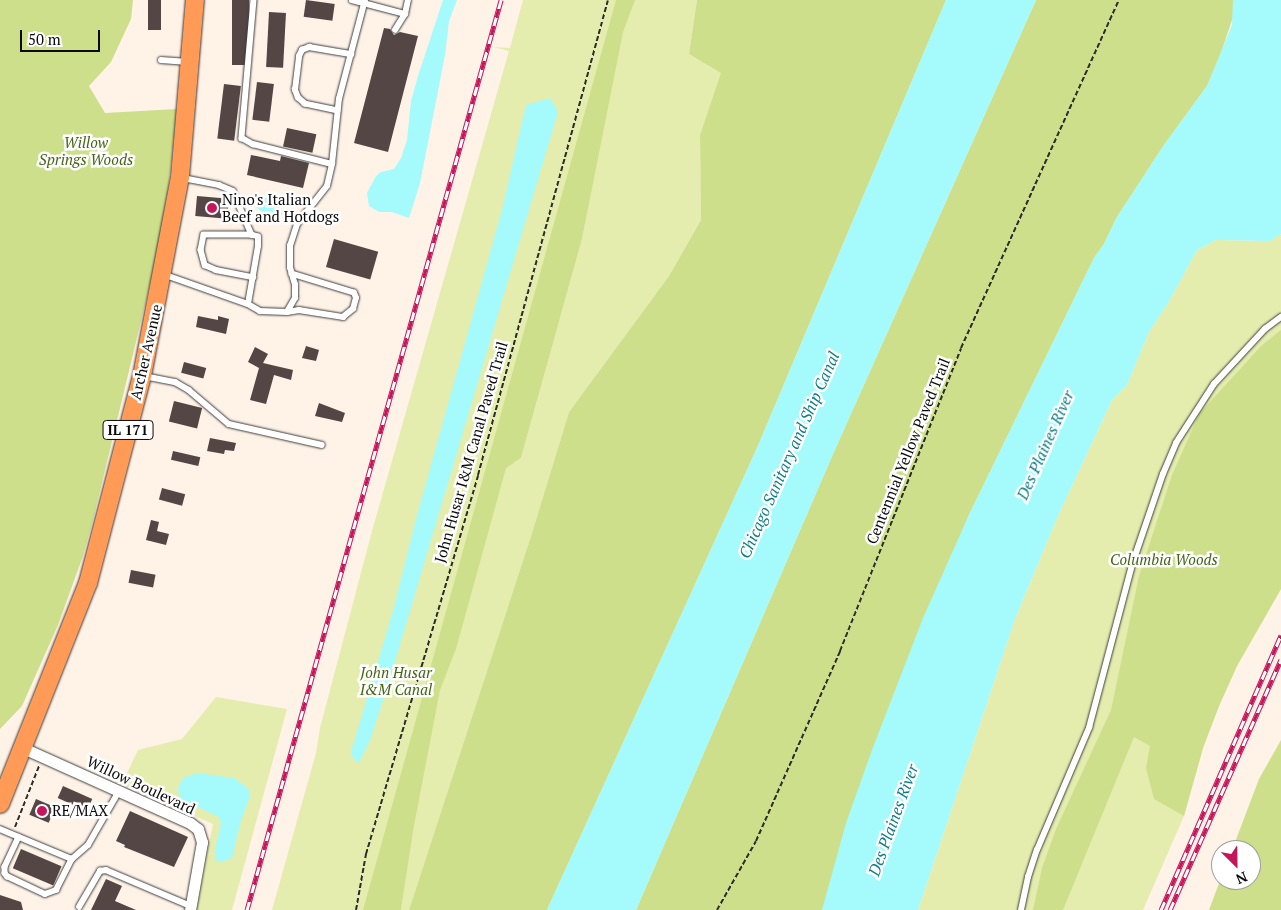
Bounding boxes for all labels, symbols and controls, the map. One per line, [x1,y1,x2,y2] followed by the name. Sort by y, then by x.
[22,20,102,52] scale bar
[28,29,61,49] text: 50 m
[39,133,133,168] park label: Willow Springs Woods
[222,190,339,225] place label: Nino's Italian Beef and Hotdogs
[206,202,218,214] marker: Nino's Italian Beef and Hotdogs
[126,302,166,402] street label: Archer Avenue
[431,339,511,565] street label: John Husar I&M Canal Paved Trail
[735,349,843,561] water label: Chicago Sanitary and Ship Canal
[862,355,954,547] street label: Centennial Yellow Paved Trail
[1012,387,1078,503] water label: Des Plaines River
[102,418,154,442] road number: IL 171
[1110,551,1218,569] park label: Columbia Woods
[360,663,432,698] park label: John Husar I&M Canal
[84,752,198,818] street label: Willow Boulevard
[864,762,922,878] water label: Des Plaines River
[52,802,108,820] place label: RE/MAX
[36,805,48,817] marker: RE/MAX
[1211,840,1261,890] north arrow
[1233,868,1250,889] text: N

